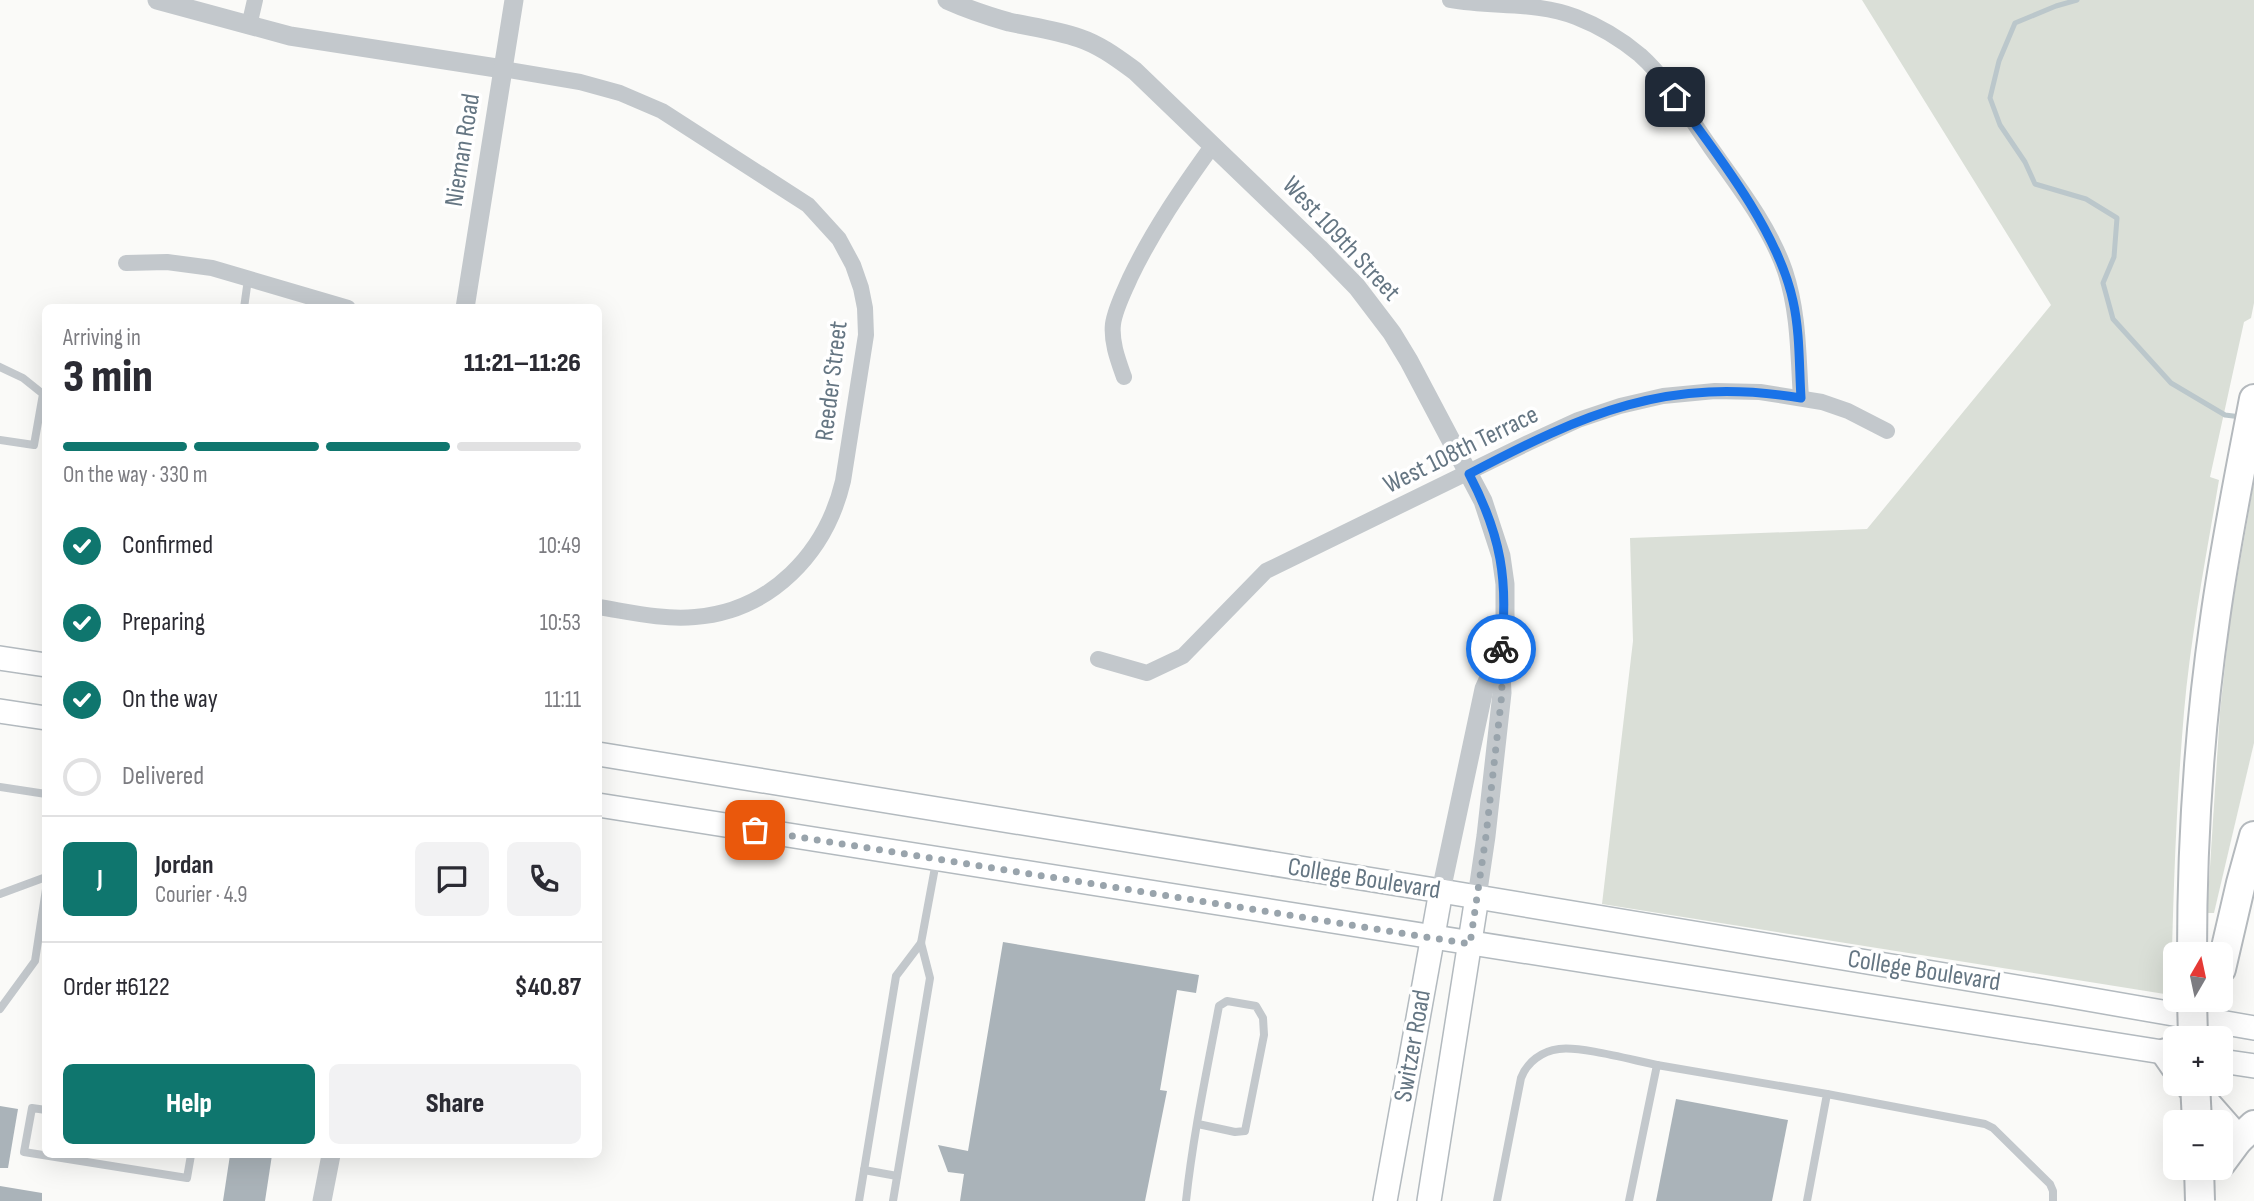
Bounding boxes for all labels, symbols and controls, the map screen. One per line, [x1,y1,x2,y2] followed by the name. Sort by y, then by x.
[1645,67,1705,127] pin
[1656,78,1694,116] icon: home
[439,91,487,209] street label: Nieman Road
[1276,170,1407,308] street label: West 109th Street
[809,319,855,443] street label: Reeder Street
[63,324,141,352] text: Arriving in
[464,348,581,379] text: 11:21–11:26
[63,350,153,405] text: 3 min
[1379,399,1543,501] street label: West 108th Terrace
[63,461,208,489] text: On the way · 330 m
[63,527,101,565] icon: check
[122,530,213,561] text: Confirmed
[539,532,581,560] text: 10:49
[63,604,101,642] icon: check
[122,607,205,638] text: Preparing
[540,609,581,637] text: 10:53
[1466,614,1536,684] courier
[1482,630,1520,668] icon: bike
[63,681,101,719] icon: check
[122,684,218,715] text: On the way
[544,686,581,714] text: 11:11
[122,761,204,792] text: Delivered
[725,800,785,860] pin
[736,811,774,849] icon: bag
[415,842,489,916] button: chat
[507,842,581,916] button: phone
[155,850,213,881] text: Jordan
[1285,852,1443,906] street label: College Boulevard
[97,864,103,895] text: J
[155,881,247,909] text: Courier · 4.9
[2163,942,2233,1012] north arrow
[2163,942,2233,1180] map controls
[1845,944,2003,998] street label: College Boulevard
[63,972,170,1003] text: Order #6122
[514,972,581,1003] text: $40.87
[1388,988,1438,1104] street label: Switzer Road
[2163,1026,2233,1096] button: +
[63,1064,315,1144] button: Help
[329,1064,581,1144] button: Share
[2163,1110,2233,1180] button: −

